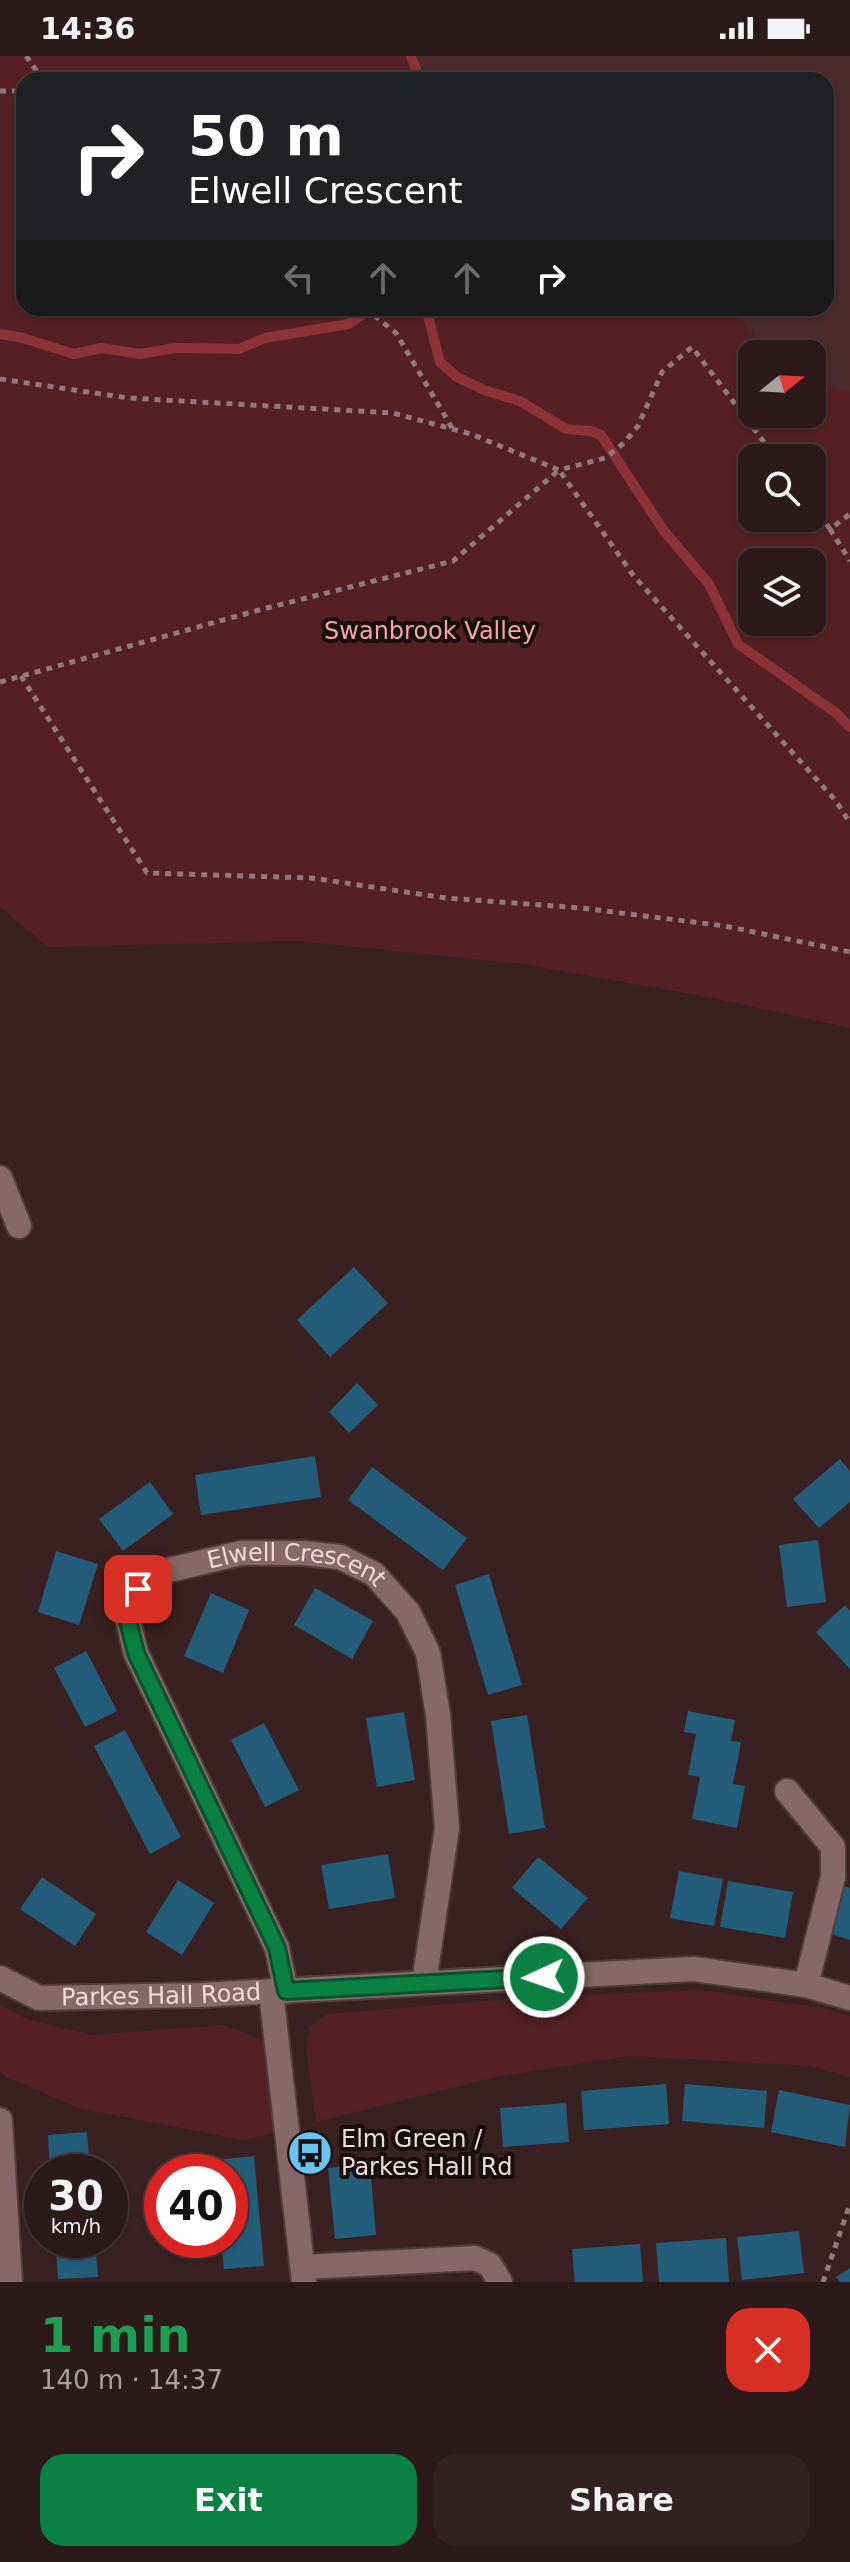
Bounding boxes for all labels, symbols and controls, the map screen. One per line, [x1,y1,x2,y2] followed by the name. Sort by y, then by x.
[40,11,136,46] text: 14:36
[188,103,344,168] text: 50 m
[56,104,160,208] icon: right
[188,170,463,211] text: Elwell Crescent
[277,256,321,300] icon: left
[361,256,405,300] icon: ahead
[445,256,489,300] icon: ahead
[529,256,573,300] icon: right
[738,340,826,428] north arrow
[738,340,826,636] map controls
[738,444,826,532] button: search
[738,548,826,636] button: layers
[324,617,536,645] park label: Swanbrook Valley
[204,1538,392,1592] street label: Elwell Crescent
[104,1555,172,1623] pin
[116,1567,160,1611] icon: arrive
[502,1935,586,2019] position arrow
[61,1978,262,2012] street label: Parkes Hall Road
[341,2125,513,2181] place label: Elm Green / Parkes Hall Rd
[286,2129,334,2177] bus stop icon: Elm Green / Parkes Hall Rd
[144,2154,248,2258] speed limit sign: 40
[48,2173,104,2219] text: 30
[51,2214,101,2238] text: km/h
[40,2307,191,2363] text: 1 min
[726,2308,810,2392] button: close
[40,2365,223,2395] text: 140 m · 14:37
[40,2454,417,2546] button: Exit
[433,2454,810,2546] button: Share

